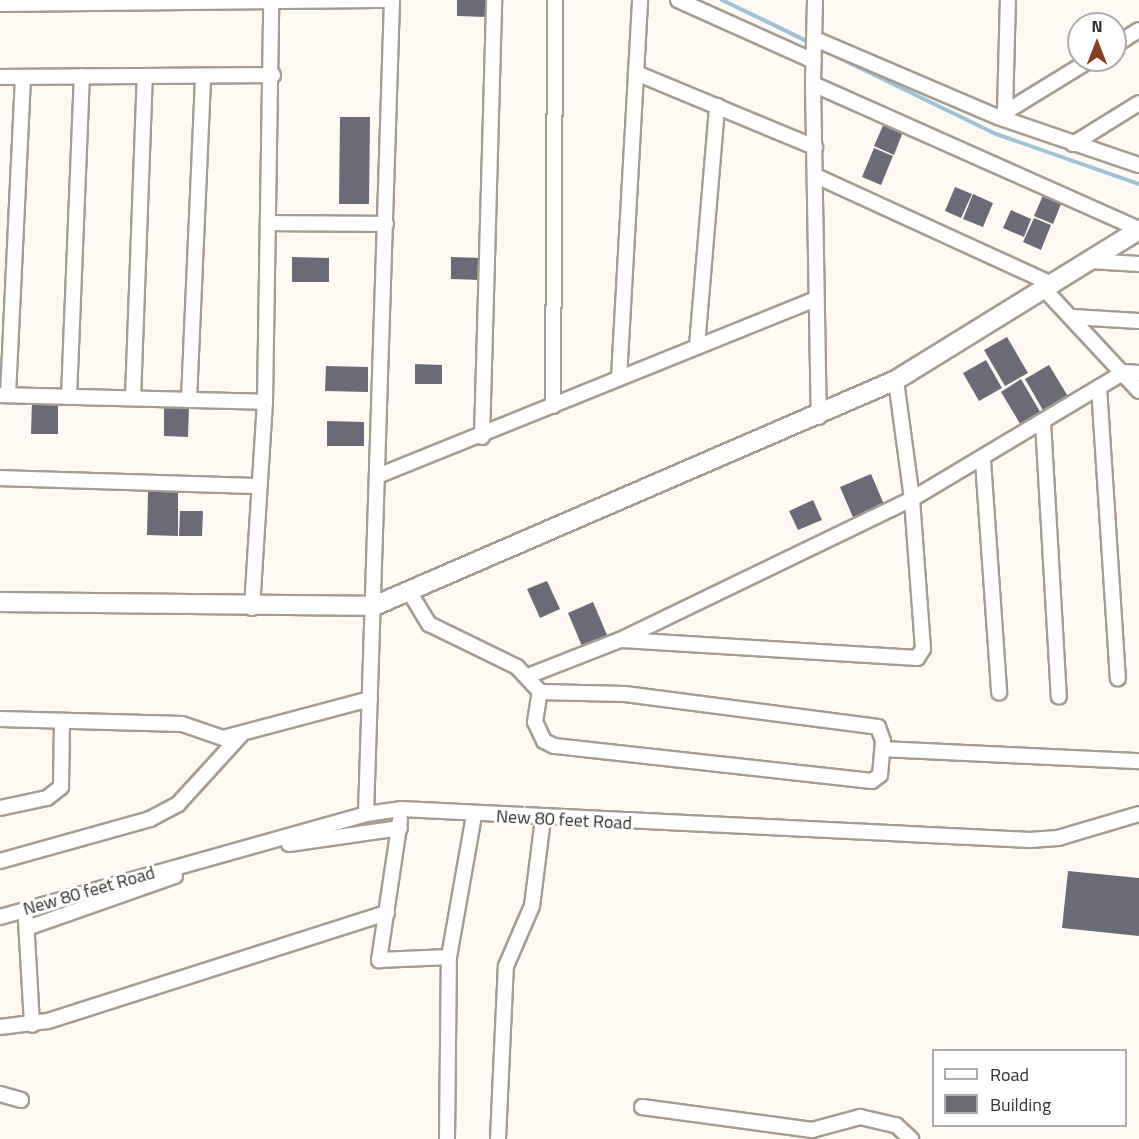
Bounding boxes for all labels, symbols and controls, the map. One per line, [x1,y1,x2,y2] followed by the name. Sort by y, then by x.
[1067,12,1127,72] north arrow
[1091,14,1103,38] text: N
[496,806,632,834] street label: New 80 feet Road
[21,862,157,920] street label: New 80 feet Road
[932,1049,1127,1127] legend
[990,1061,1029,1088] text: Road
[990,1091,1051,1118] text: Building

